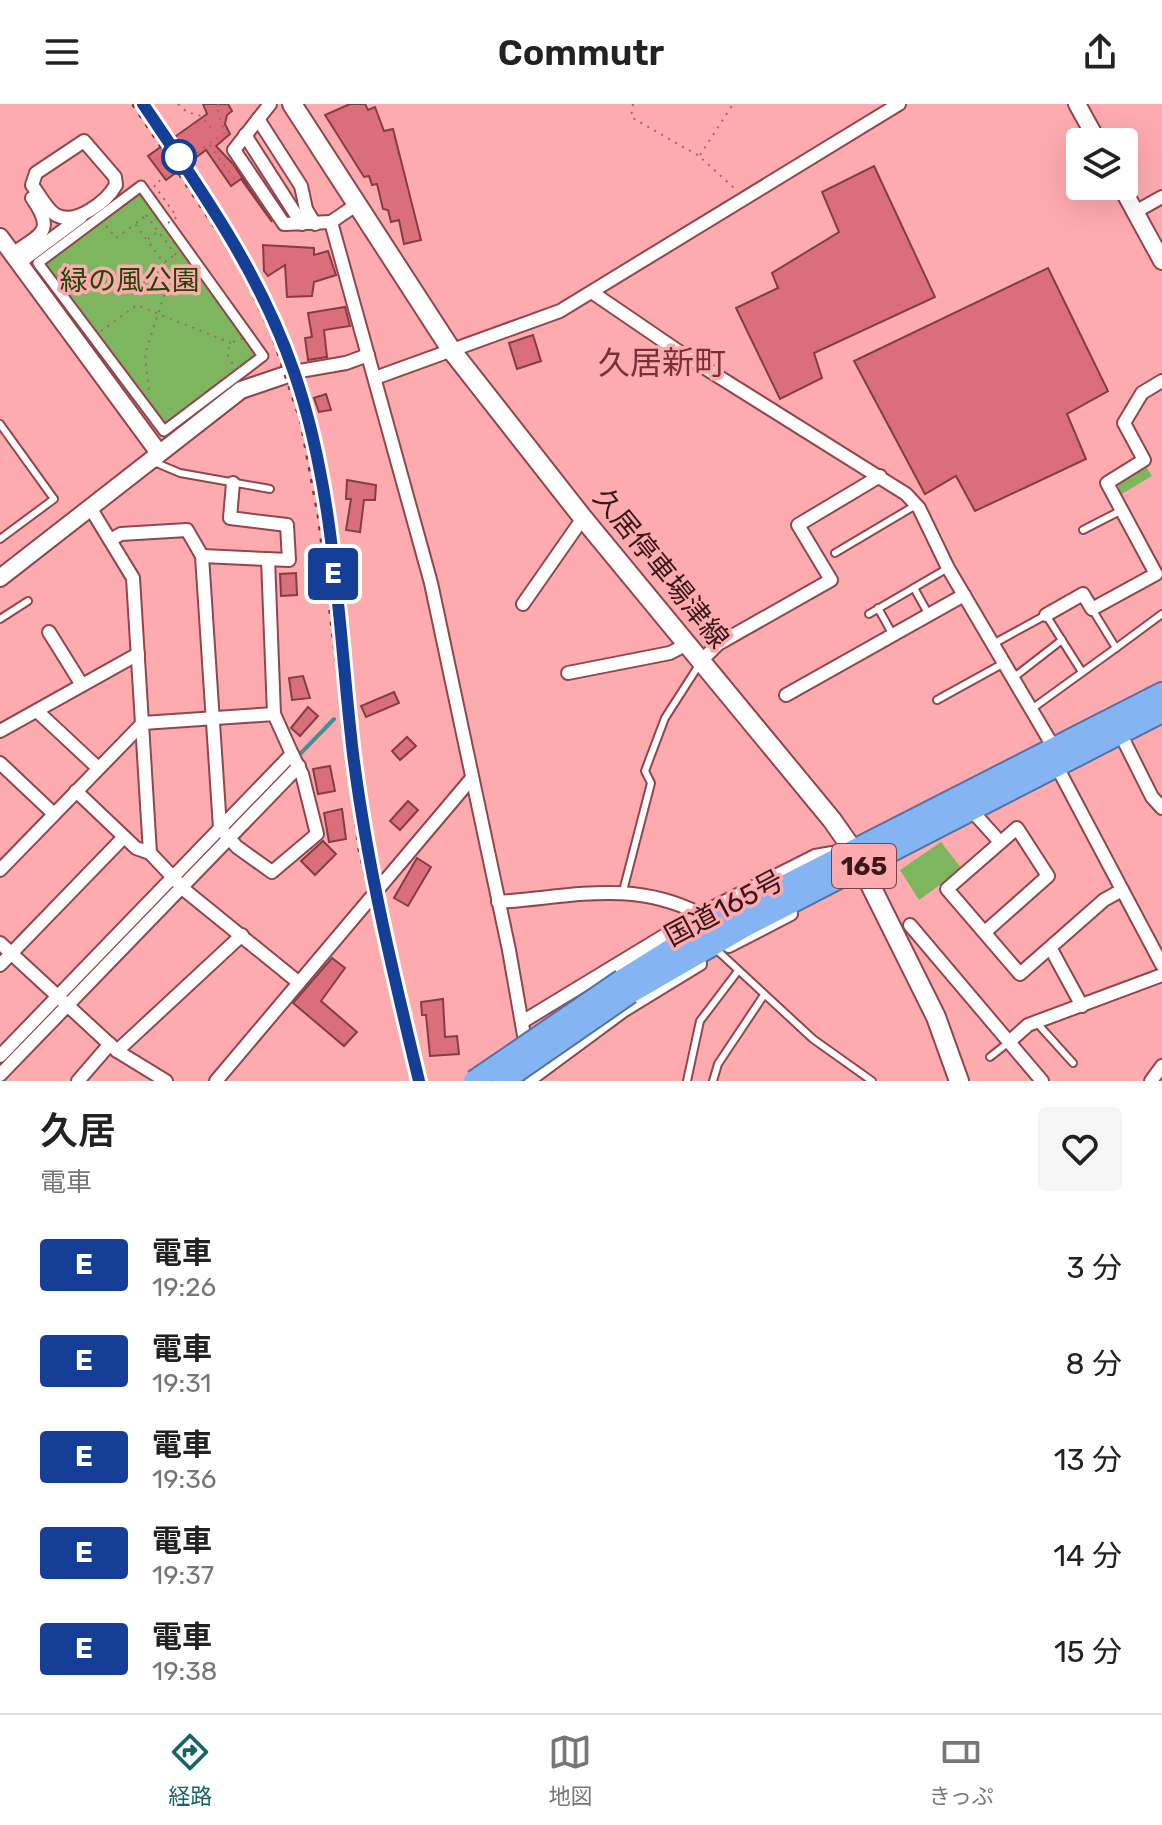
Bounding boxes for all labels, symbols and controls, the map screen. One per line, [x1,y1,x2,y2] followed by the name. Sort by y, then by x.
[40,30,84,74] icon: menu
[1078,30,1122,74] icon: share
[498,31,664,74] text: Commutr
[1066,128,1138,200] map controls
[1066,128,1138,200] button: layers
[162,140,196,174] unlabelled marker
[60,264,200,297] park label: 緑の風公園
[598,344,726,382] district label: 久居新町
[586,481,736,655] street label: 久居停車場津線
[307,548,359,600] line badge: E
[324,557,342,590] text: E
[832,844,896,888] road number: 165
[659,863,789,953] street label: 国道165号
[1038,1107,1122,1191] button: heart
[40,1108,116,1154] text: 久居
[40,1167,92,1198] text: 電車
[152,1235,212,1271] text: 電車
[75,1248,93,1281] text: E
[1067,1250,1122,1286] text: 3 分
[152,1272,216,1303] text: 19:26
[152,1331,212,1367] text: 電車
[75,1344,93,1377] text: E
[1066,1346,1122,1382] text: 8 分
[152,1368,212,1399] text: 19:31
[152,1427,212,1463] text: 電車
[75,1440,93,1473] text: E
[1054,1442,1122,1478] text: 13 分
[152,1464,217,1495] text: 19:36
[152,1523,212,1559] text: 電車
[75,1536,93,1569] text: E
[1053,1538,1122,1574] text: 14 分
[152,1560,214,1591] text: 19:37
[152,1619,212,1655] text: 電車
[75,1632,93,1665] text: E
[1054,1634,1122,1670] text: 15 分
[152,1656,217,1687] text: 19:38
[168,1730,212,1810] tab: 経路
[548,1730,592,1810] tab: 地図
[929,1730,994,1810] tab: きっぷ

